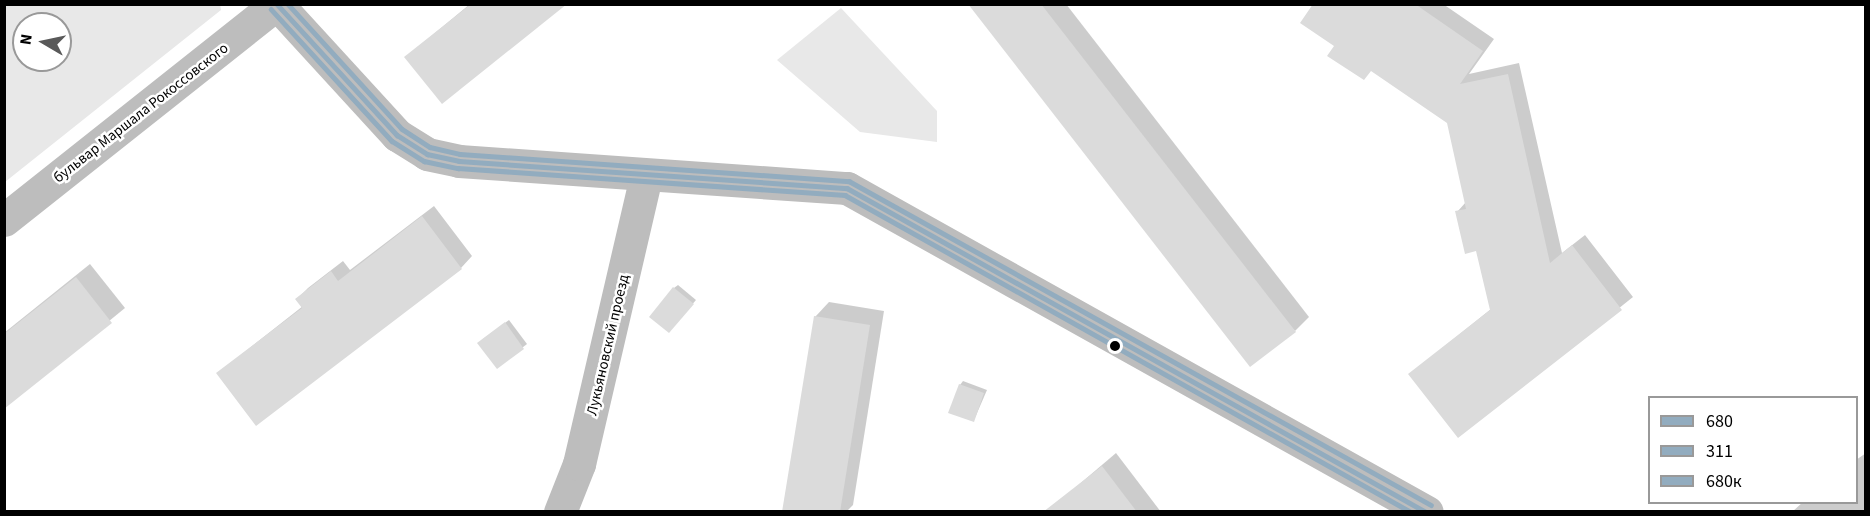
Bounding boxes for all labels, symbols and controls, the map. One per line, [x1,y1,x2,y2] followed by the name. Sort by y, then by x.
[12,12,72,72] north arrow
[14,33,38,46] text: N
[50,39,232,187] street label: бульвар Маршала Рокоссовского
[583,273,633,417] street label: Лукьяновский проезд
[1109,340,1121,352] unlabelled marker
[1648,396,1858,504] legend
[1706,409,1733,434] text: 680
[1706,439,1733,464] text: 311
[1706,469,1742,494] text: 680к

